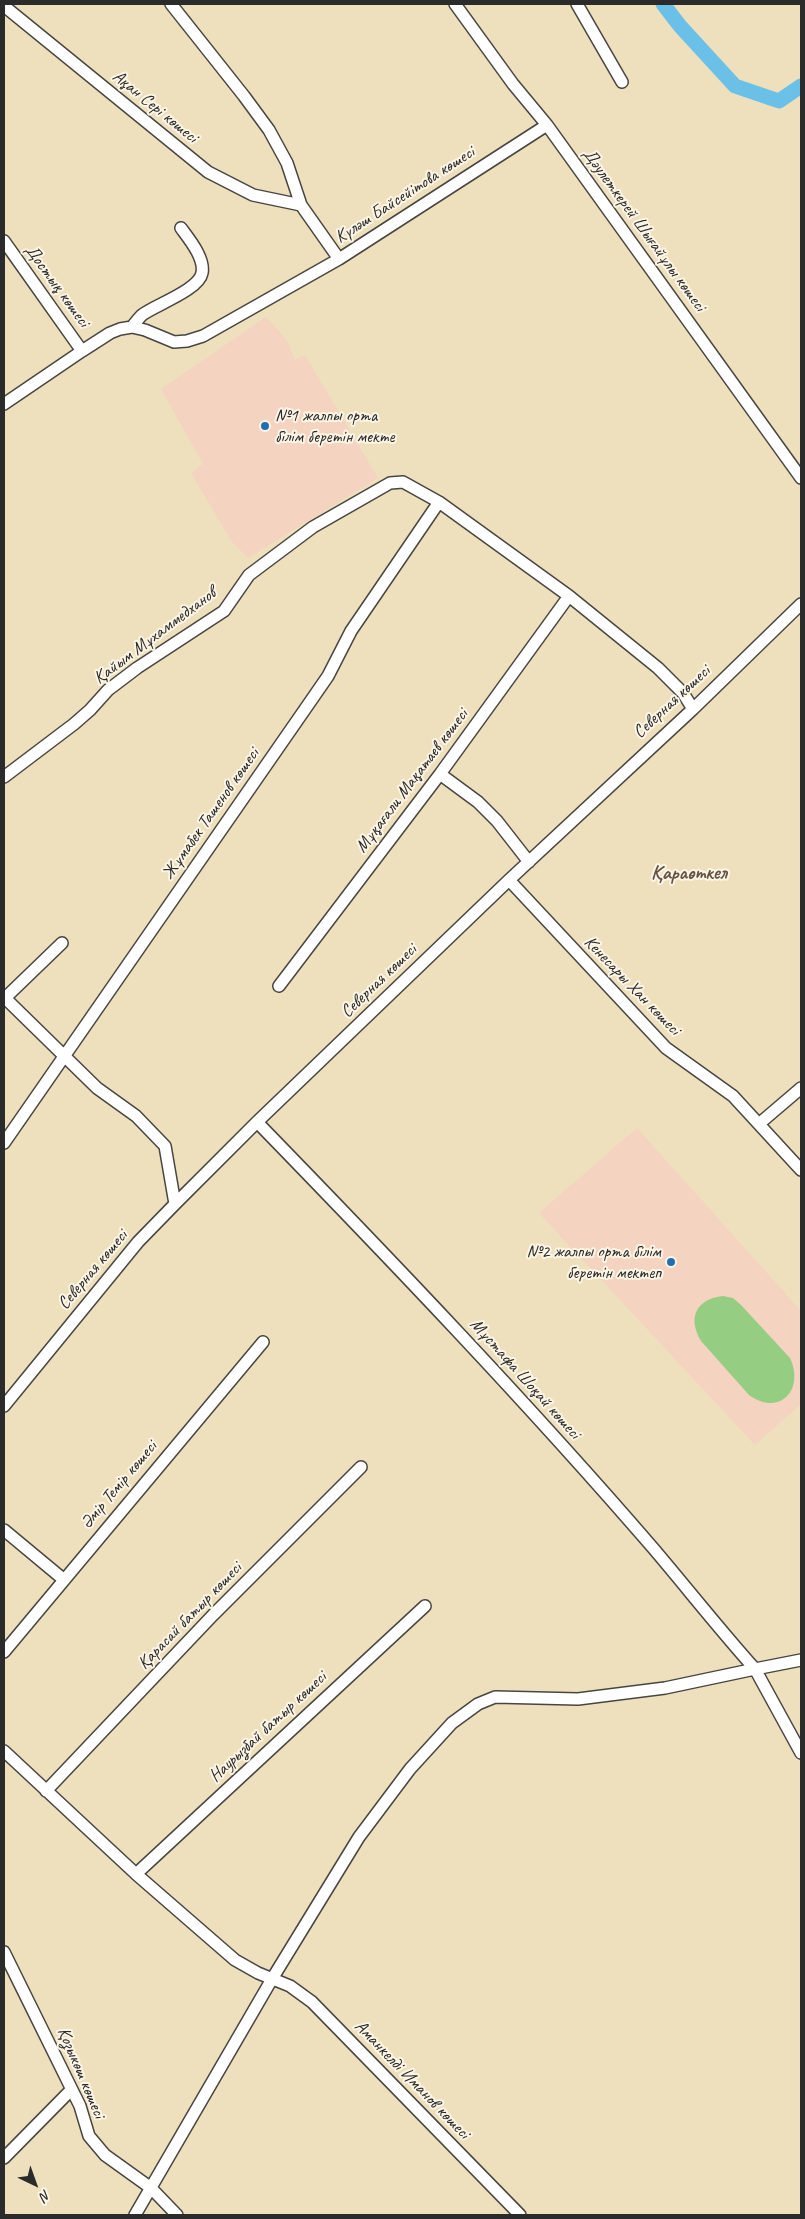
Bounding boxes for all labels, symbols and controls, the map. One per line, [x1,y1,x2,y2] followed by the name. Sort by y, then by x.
[108,66,202,148] street label: Ақан Сері көшесі
[331,142,479,248] street label: Күләш Байсейітова көшесі
[578,144,710,316] street label: Дәулеткерей Шығайұлы көшесі
[20,240,94,332] street label: Достық көшесі
[275,405,394,448] place label: №1 жалпы орта білім беретін мекте
[259,420,271,432] marker: №1 жалпы орта білім беретін мекте
[90,583,220,689] street label: Қайым Мұхаммедханов
[629,661,715,743] street label: Северная көшесі
[351,705,473,857] street label: Мұқағали Мақатаев көшесі
[158,744,264,884] street label: Жұмабек Ташенов көшесі
[651,862,727,886] district label: Қараөткел
[579,932,685,1040] street label: Кенесары Хан көшесі
[336,939,422,1023] street label: Северная көшесі
[53,1226,133,1314] street label: Северная көшесі
[526,1241,661,1284] place label: №2 жалпы орта білім беретін мектеп
[665,1256,677,1268] marker: №2 жалпы орта білім беретін мектеп
[465,1314,585,1444] street label: Мұстафа Шоқай көшесі
[76,1437,162,1533] street label: Әмір Темір көшесі
[133,1558,247,1674] street label: Қарасай батыр көшесі
[205,1667,331,1787] street label: Наурызбай батыр көшесі
[350,2016,474,2144] street label: Аманкелді Иманов көшесі
[52,2024,110,2122] street label: Қозыкөш көшесі
[10,2159,60,2209] north arrow
[36,2186,54,2205] text: N

